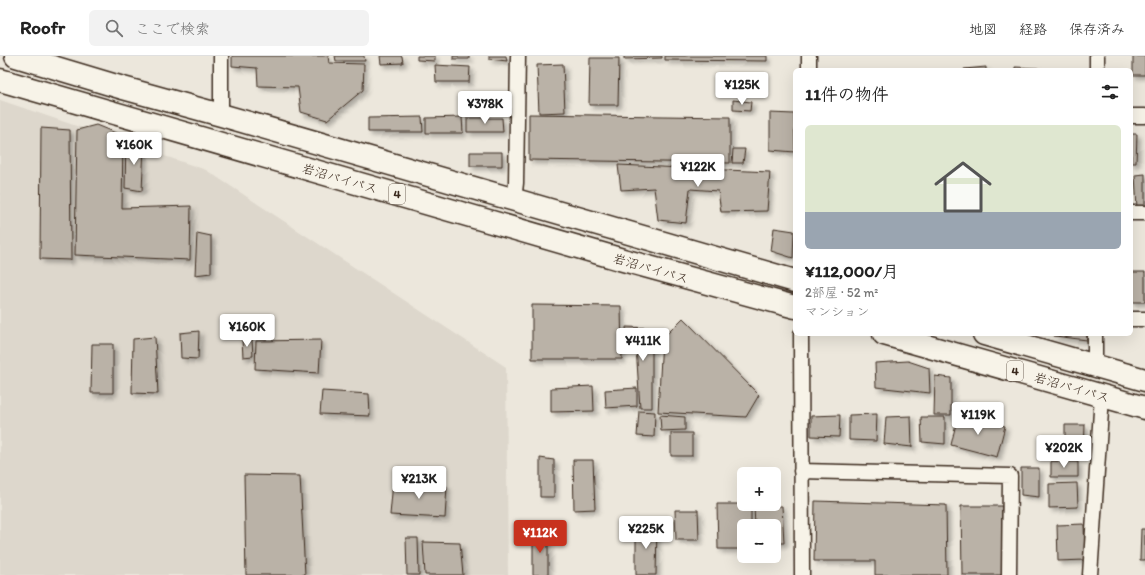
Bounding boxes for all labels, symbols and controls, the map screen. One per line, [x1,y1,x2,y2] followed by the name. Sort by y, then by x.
[89,10,369,46] search box
[20,16,65,39] text: Roofr
[103,17,125,39] icon: search
[135,20,210,38] text: ここで検索
[969,21,997,38] text: 地図
[1019,21,1047,38] text: 経路
[1069,21,1125,38] text: 保存済み
[714,72,770,106] pin: ¥125K
[724,77,760,92] text: ¥125K
[1099,81,1121,103] icon: filters
[805,84,889,104] text: 11件の物件
[457,91,513,125] pin: ¥378K
[467,96,503,111] text: ¥378K
[106,132,162,166] pin: ¥160K
[116,137,152,152] text: ¥160K
[927,151,999,223] icon: home
[670,154,726,188] pin: ¥122K
[680,159,716,174] text: ¥122K
[300,161,379,196] street label: 岩沼バイパス
[389,184,405,204] road number: 4
[611,251,690,286] street label: 岩沼バイパス
[805,261,899,281] text: ¥112,000/月
[805,285,878,300] text: 2部屋 · 52 m²
[805,304,869,319] text: マンション
[219,314,275,348] pin: ¥160K
[229,319,265,334] text: ¥160K
[615,328,671,362] pin: ¥411K
[625,333,661,348] text: ¥411K
[1007,361,1023,381] road number: 4
[1032,370,1111,405] street label: 岩沼バイパス
[950,402,1006,436] pin: ¥119K
[961,407,995,422] text: ¥119K
[1036,435,1092,469] pin: ¥202K
[1045,440,1083,455] text: ¥202K
[391,466,447,500] pin: ¥213K
[737,467,781,563] map controls
[737,467,781,511] button: +
[401,471,437,486] text: ¥213K
[618,516,674,550] pin: ¥225K
[737,519,781,563] button: −
[512,520,568,554] pin: ¥112K
[628,521,664,536] text: ¥225K
[523,525,557,540] text: ¥112K

